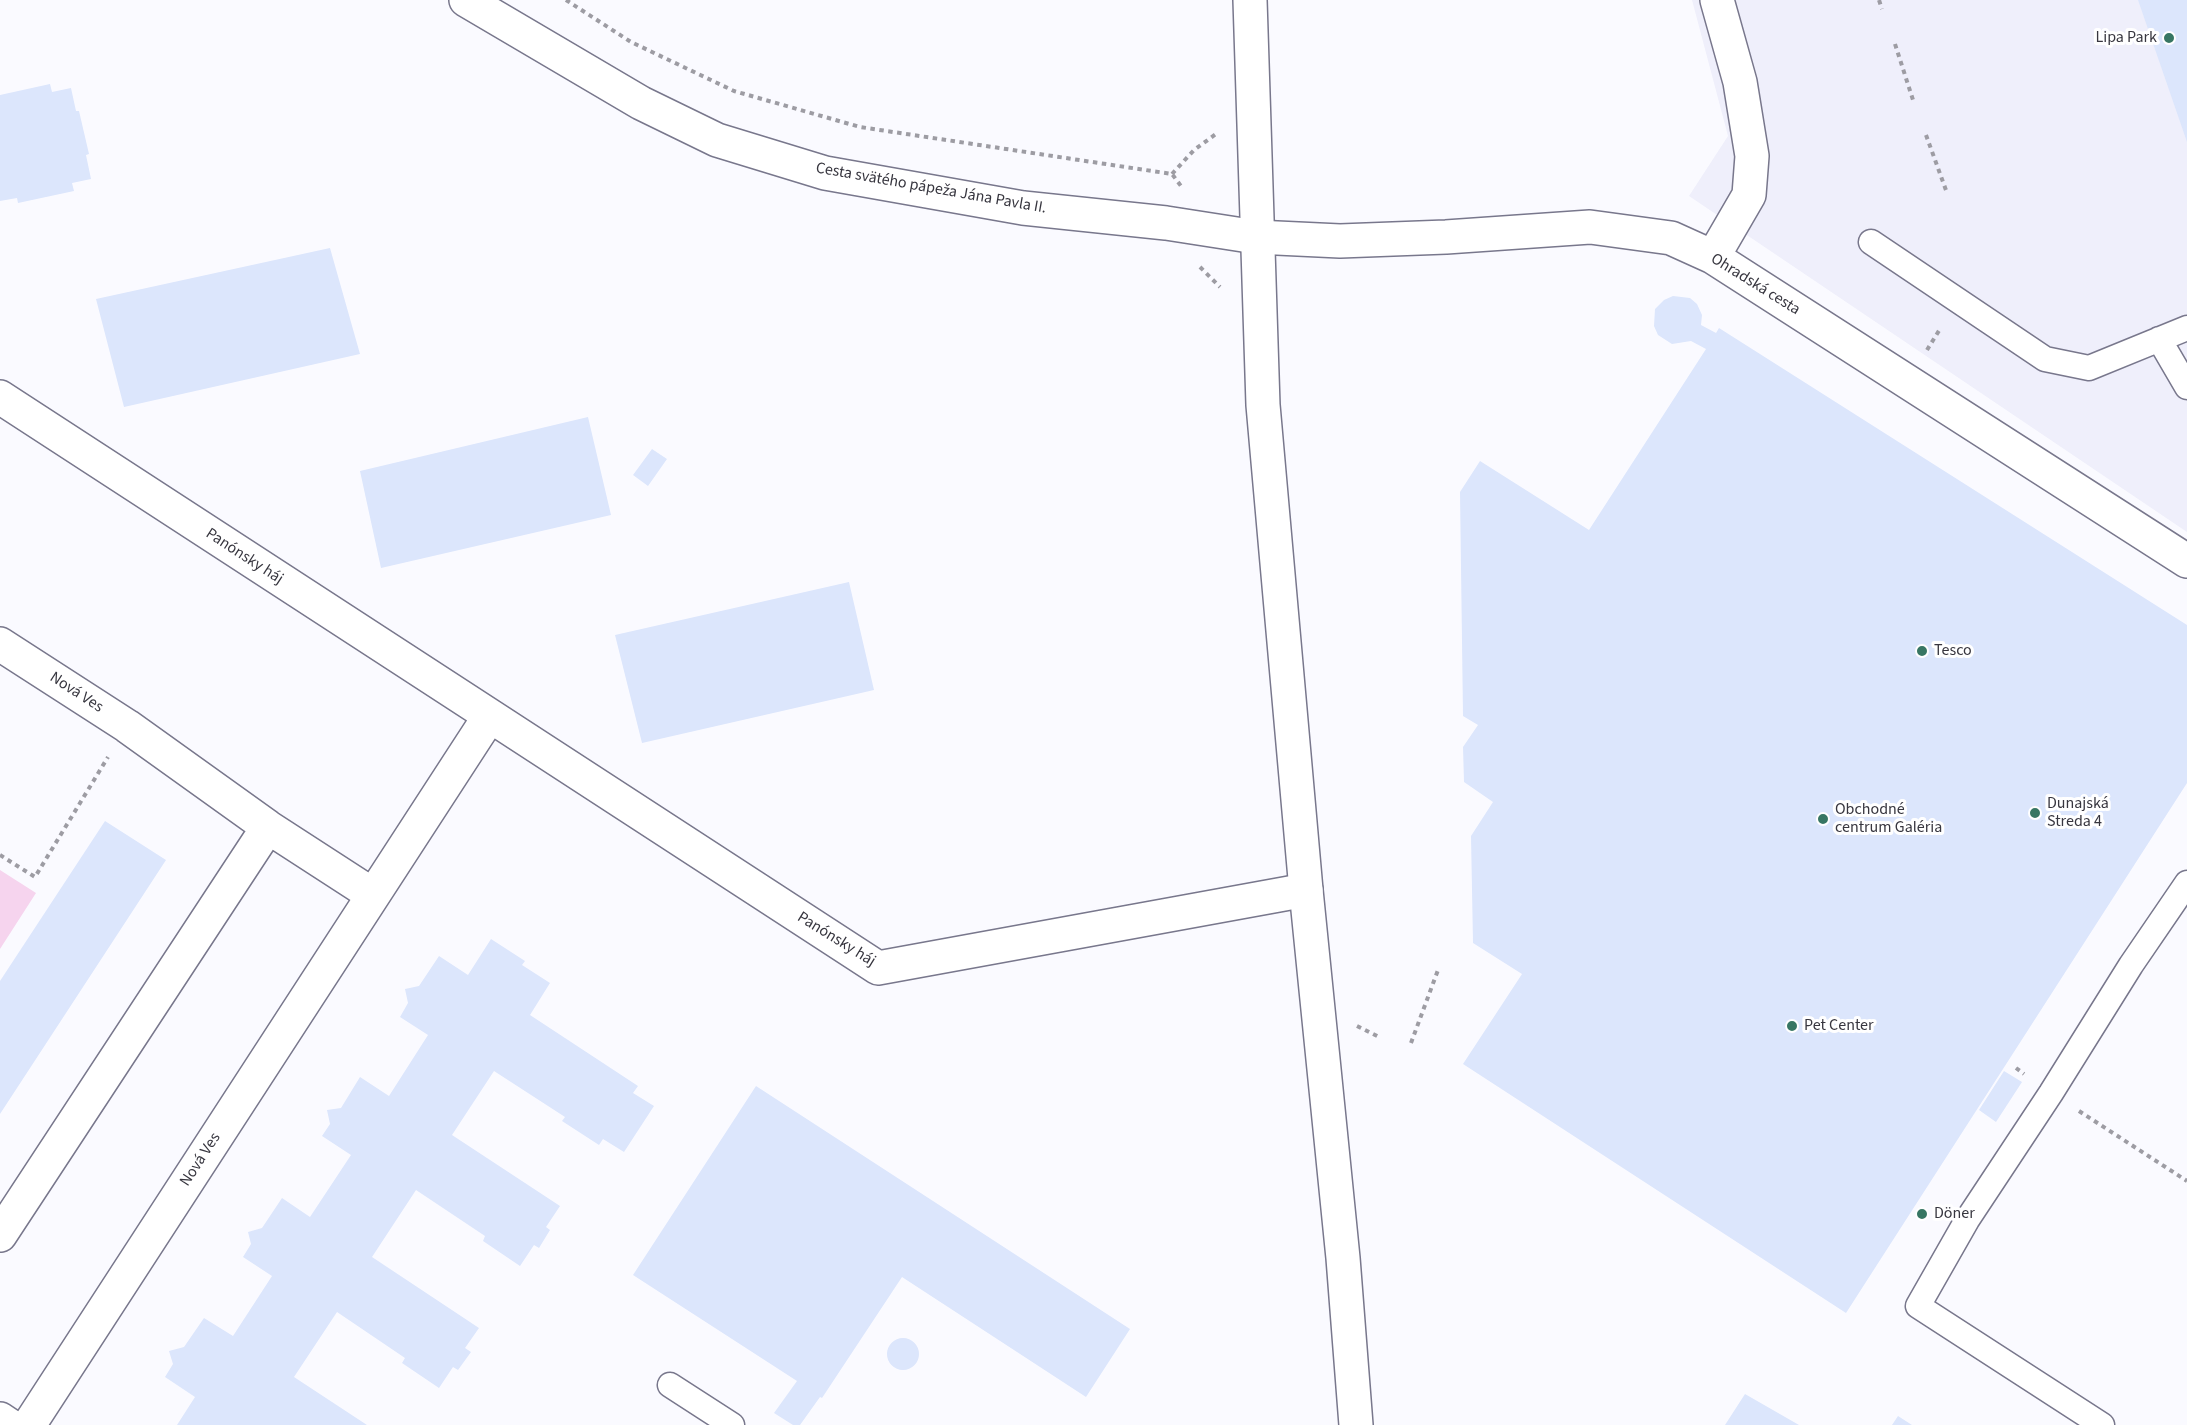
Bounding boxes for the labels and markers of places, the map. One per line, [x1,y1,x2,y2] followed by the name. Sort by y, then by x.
[2095,28,2157,48] place label: Lipa Park
[2162,31,2176,45] marker: Lipa Park
[1934,641,1972,661] place label: Tesco
[1915,644,1929,658] marker: Tesco
[2047,794,2109,832] place label: Dunajská Streda 4
[1835,800,1942,838] place label: Obchodné centrum Galéria
[2028,806,2042,820] marker: Dunajská Streda 4
[1816,812,1830,826] marker: Obchodné centrum Galéria
[1804,1016,1874,1036] place label: Pet Center
[1785,1019,1799,1033] marker: Pet Center
[1934,1204,1975,1224] place label: Döner
[1915,1207,1929,1221] marker: Döner

